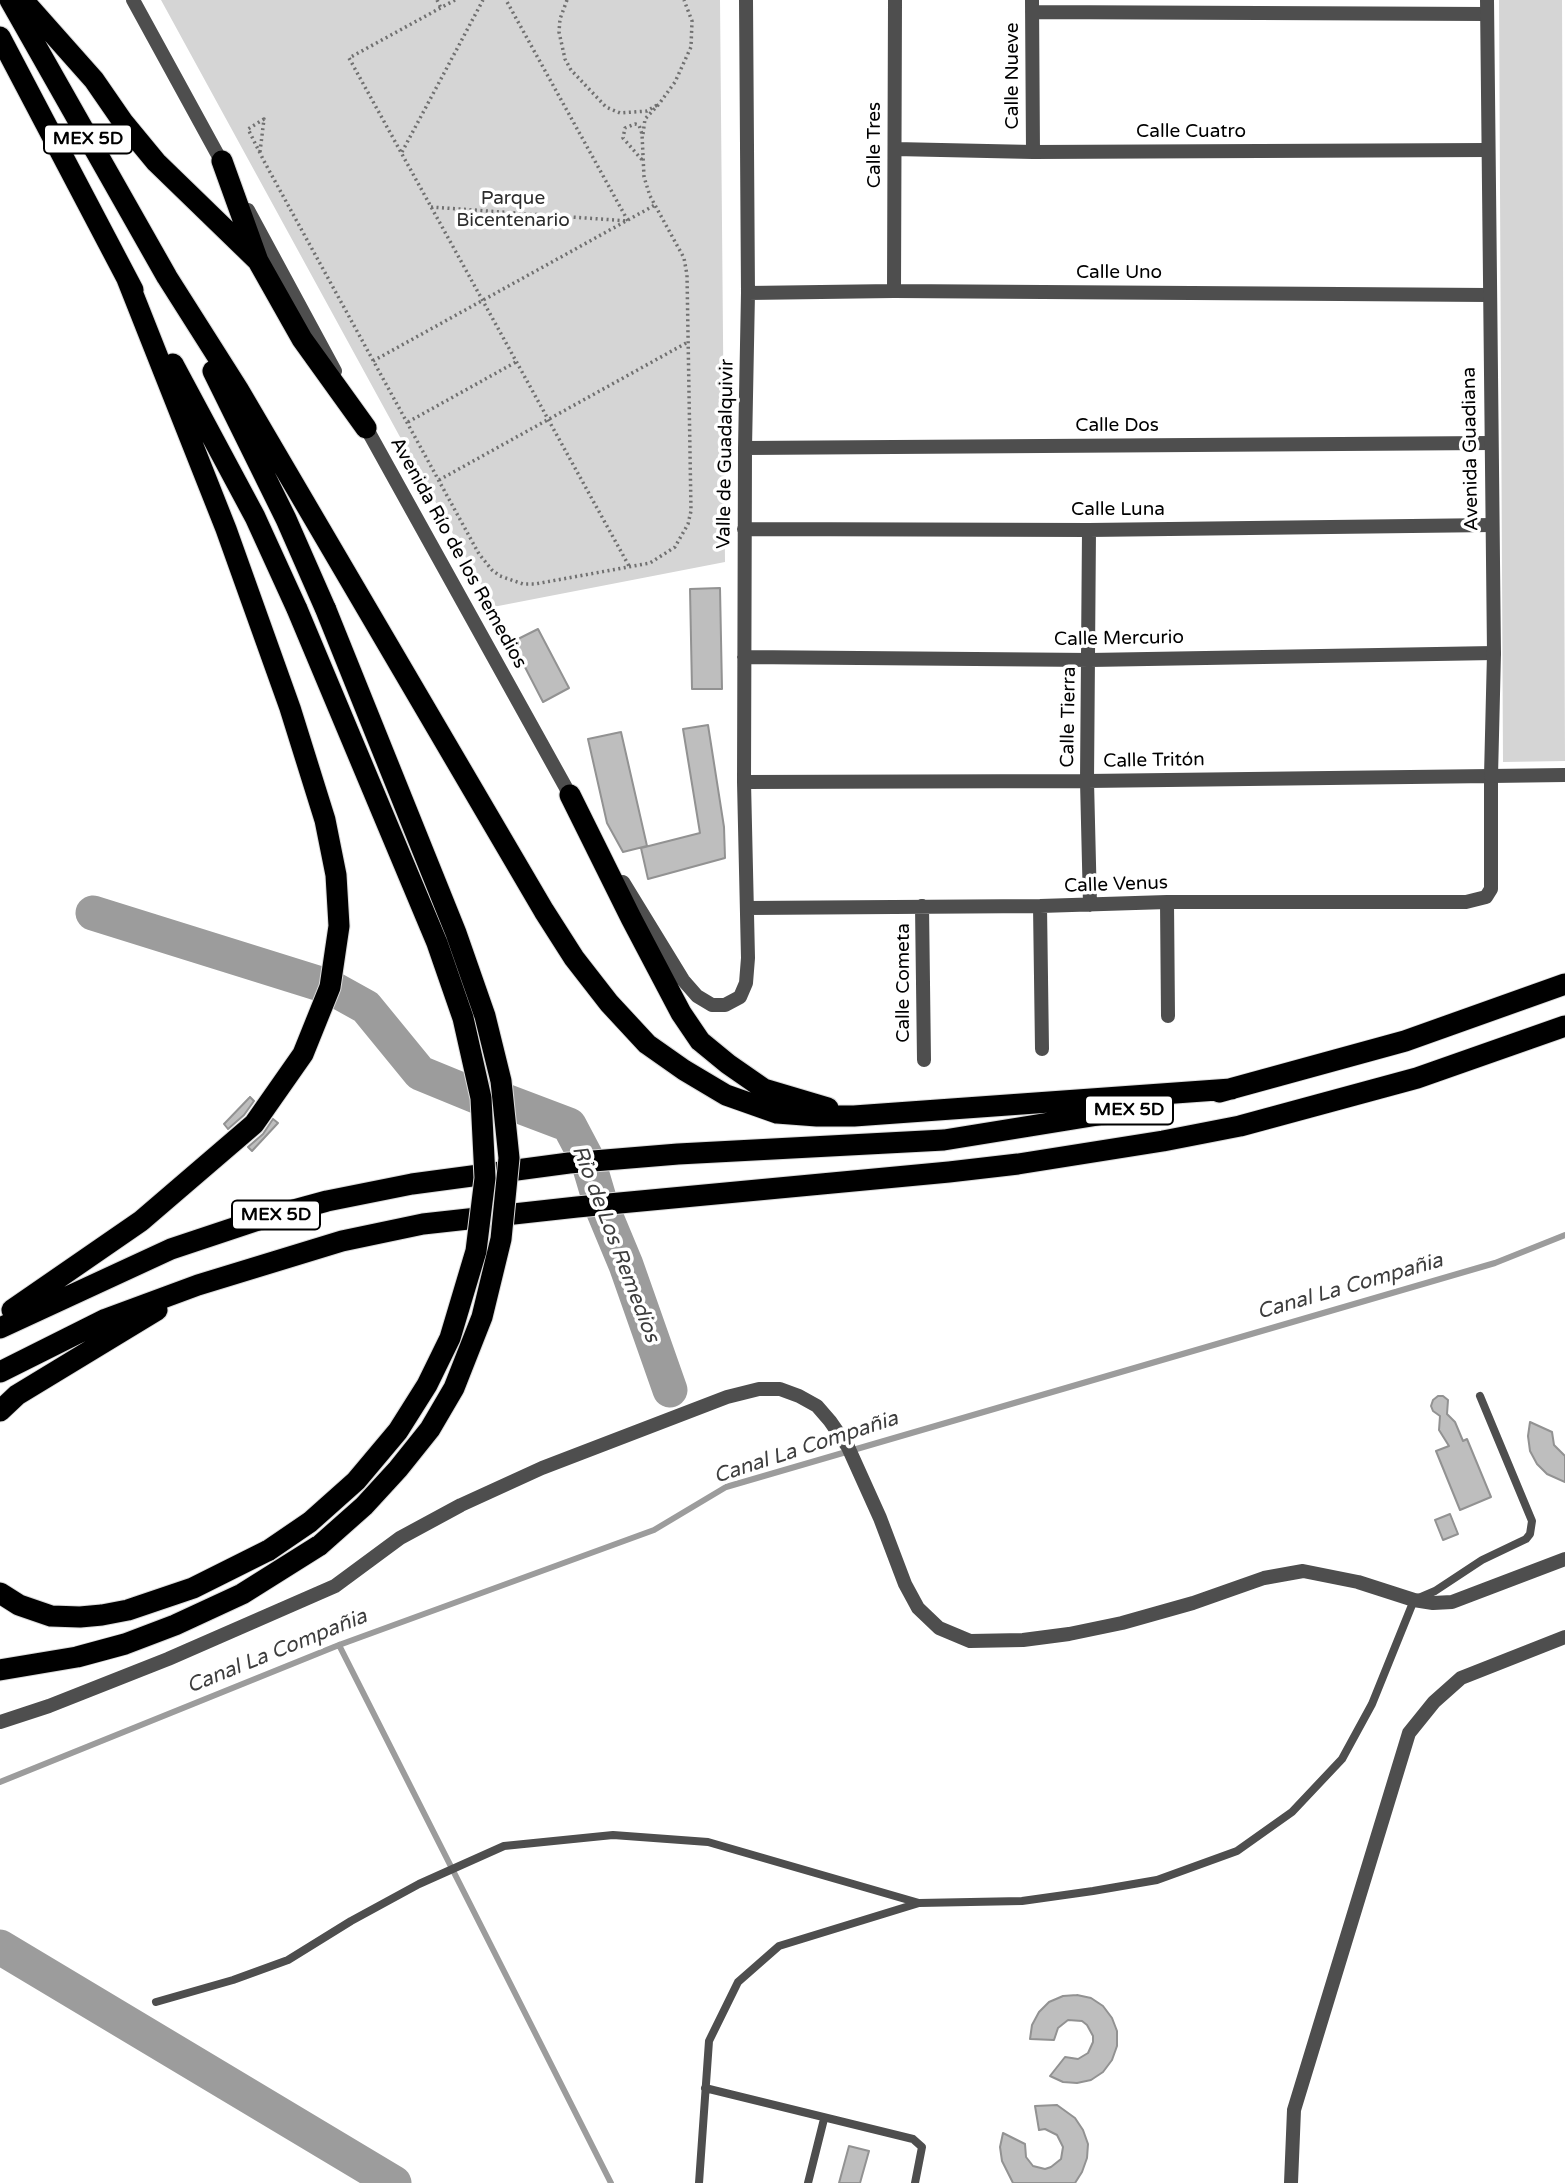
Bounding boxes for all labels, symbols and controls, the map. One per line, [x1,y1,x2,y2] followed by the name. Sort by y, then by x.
[1002,23,1024,129] street label: Calle Nueve
[864,102,886,188] street label: Calle Tres
[1136,121,1246,143] street label: Calle Cuatro
[44,124,132,154] road number: MEX 5D
[456,188,570,232] park label: Parque Bicentenario
[1076,262,1162,284] street label: Calle Uno
[713,359,739,549] street label: Valle de Guadalquivir
[1458,367,1484,531] street label: Avenida Guadiana
[1075,415,1159,437] street label: Calle Dos
[385,433,531,673] street label: Avenida Río de los Remedios
[1071,499,1165,521] street label: Calle Luna
[1054,626,1184,652] street label: Calle Mercurio
[1057,666,1081,768] street label: Calle Tierra
[1103,749,1205,773] street label: Calle Tritón
[1064,872,1168,898] street label: Calle Venus
[893,923,915,1043] street label: Calle Cometa
[1085,1096,1173,1125] road number: MEX 5D
[566,1142,664,1346] water label: Río de Los Remedios
[232,1200,320,1230] road number: MEX 5D
[1254,1248,1446,1326] water label: Canal La Compañia
[711,1406,901,1490] water label: Canal La Compañia
[183,1604,371,1700] water label: Canal La Compañia

